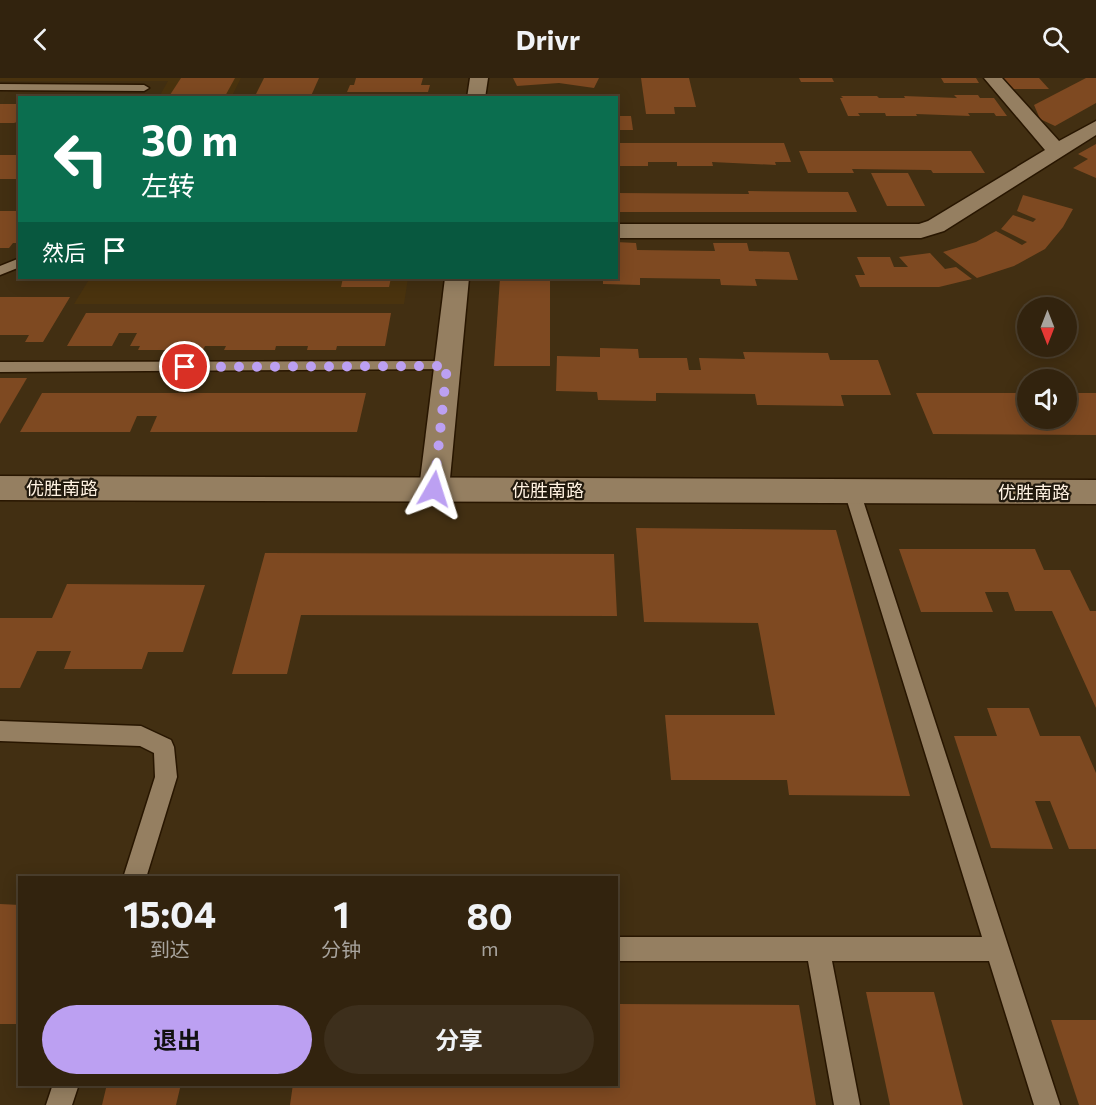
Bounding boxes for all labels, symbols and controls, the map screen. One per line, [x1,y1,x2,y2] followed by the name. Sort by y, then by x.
[24,23,57,56] icon: back
[516,23,580,56] text: Drivr
[1039,23,1072,56] icon: search
[141,113,238,165] text: 30 m
[42,120,120,198] icon: left
[141,169,195,202] text: 左转
[98,234,131,267] icon: arrive
[42,239,86,266] text: 然后
[1017,297,1077,357] north arrow
[1017,297,1077,429] map controls
[159,341,210,392] pin
[168,350,201,383] icon: arrive
[1017,369,1077,429] button: sound
[402,457,466,521] position arrow
[26,477,98,499] street label: 优胜南路
[512,479,584,501] street label: 优胜南路
[998,481,1070,503] street label: 优胜南路
[123,891,216,935] text: 15:04
[333,891,349,935] text: 1
[467,893,513,937] text: 80
[481,936,498,960] text: m
[150,937,190,961] text: 到达
[321,937,361,961] text: 分钟
[42,1005,312,1074] button: 退出
[324,1005,594,1074] button: 分享

